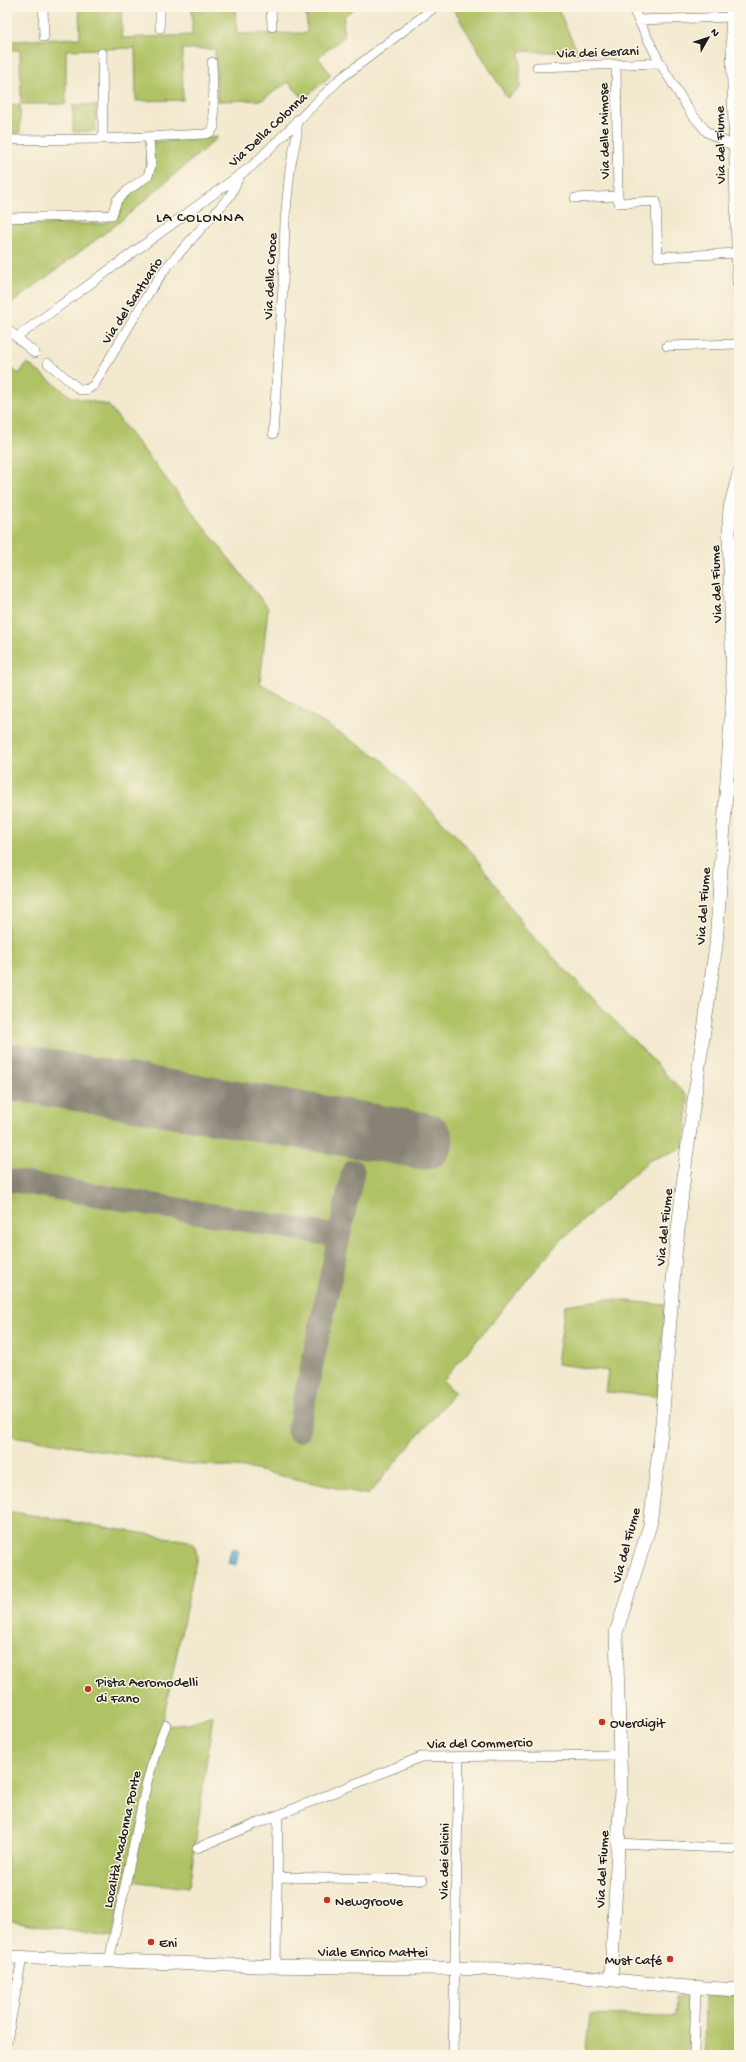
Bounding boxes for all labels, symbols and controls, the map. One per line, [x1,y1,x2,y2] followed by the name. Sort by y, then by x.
[688,18,728,58] north arrow
[707,26,721,40] text: N
[556,44,639,63] street label: Via dei Gerani
[596,82,615,180] street label: Via delle Mimose
[225,89,313,172] street label: Via Della Colonna
[712,105,731,185] street label: Via del Fiume
[156,209,244,227] district label: LA COLONNA
[261,232,282,321] street label: Via della Croce
[98,255,167,349] street label: Via del Santuario
[708,544,727,624] street label: Via del Fiume
[693,866,716,947] street label: Via del Fiume
[653,1187,678,1268] street label: Via del Fiume
[609,1505,646,1586] street label: Via del Fiume
[95,1675,198,1708] place label: Pista Aeromodelli di Fano
[83,1684,93,1694] marker: Pista Aeromodelli di Fano
[610,1716,666,1733] place label: Overdigit
[597,1717,607,1727] marker: Overdigit
[426,1735,533,1754] street label: Via del Commercio
[101,1769,146,1910] street label: Località Madonna Ponte
[436,1823,455,1900] street label: Via dei Glicini
[593,1829,614,1909] street label: Via del Fiume
[335,1894,404,1911] place label: Newgroove
[322,1895,332,1905] marker: Newgroove
[159,1936,177,1953] place label: Eni
[146,1937,156,1947] marker: Eni
[317,1945,428,1962] street label: Viale Enrico Mattei
[605,1953,663,1970] place label: Must Café
[665,1954,675,1964] marker: Must Café

